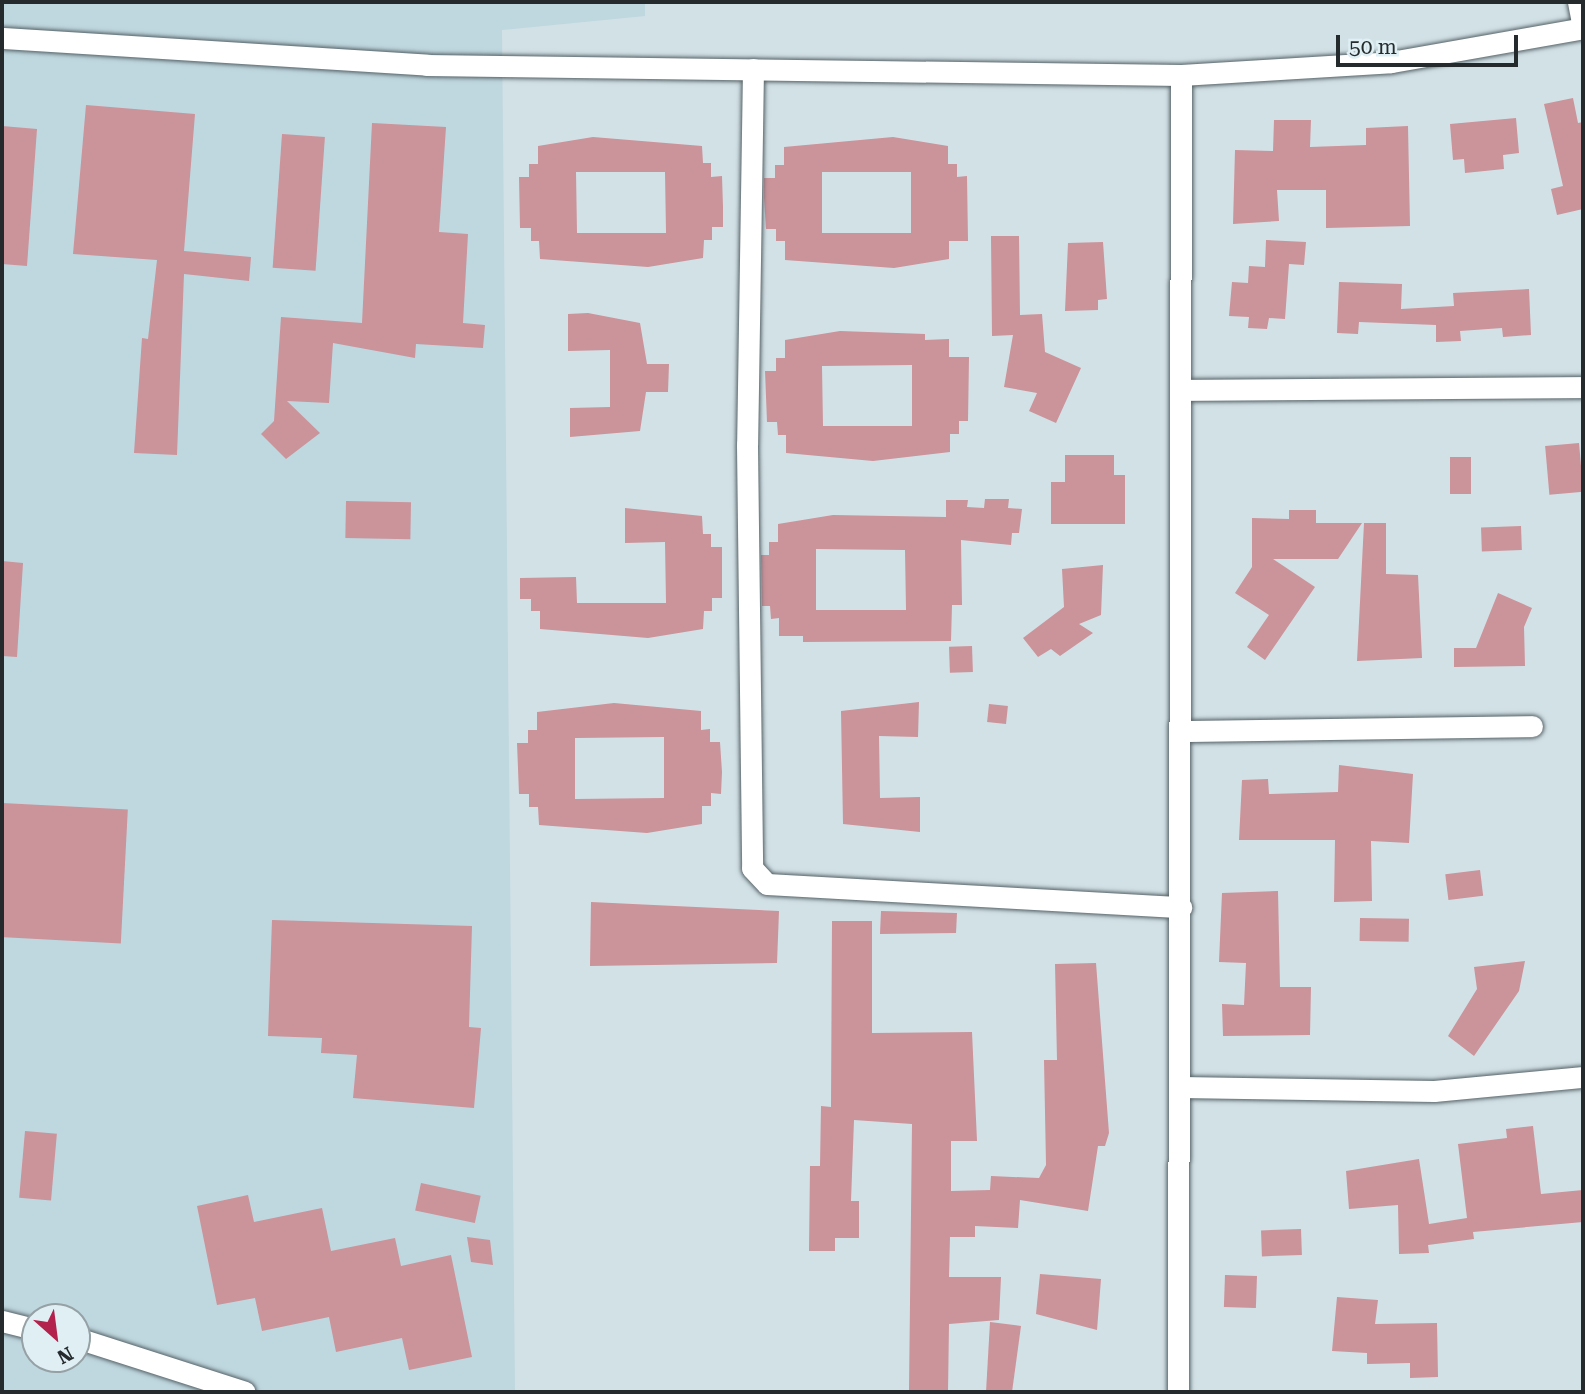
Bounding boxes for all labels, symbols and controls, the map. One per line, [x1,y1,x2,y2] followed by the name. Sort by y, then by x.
[1340,21,1522,65] scale bar
[1349,35,1397,59] text: 50 m
[21,1303,91,1373] north arrow
[53,1342,77,1369] text: N

